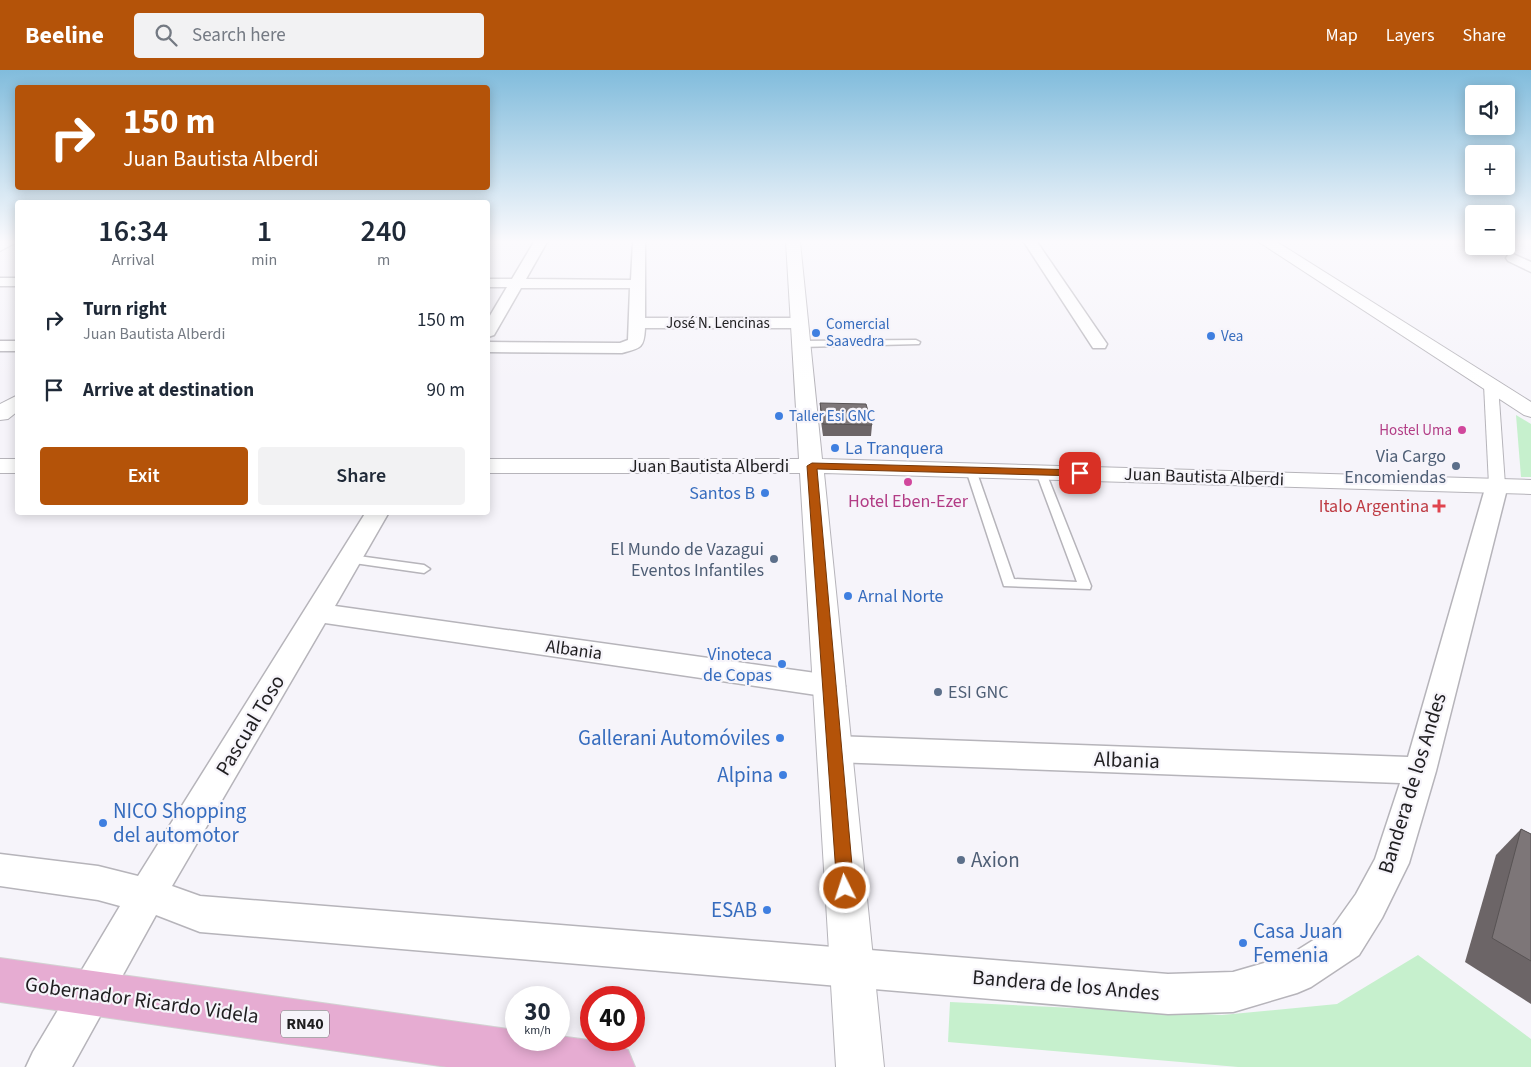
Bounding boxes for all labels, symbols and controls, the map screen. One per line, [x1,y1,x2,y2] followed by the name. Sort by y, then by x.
[134,13,484,58] search box
[25,18,104,53] text: Beeline
[152,21,180,49] icon: search
[192,22,286,49] text: Search here
[1326,23,1358,48] text: Map
[1386,23,1435,48] text: Layers
[1463,23,1506,48] text: Share
[1465,85,1515,255] map controls
[1465,85,1515,135] button: sound
[123,97,215,147] text: 150 m
[40,105,105,170] icon: right
[123,143,319,175] text: Juan Bautista Alberdi
[1465,145,1515,195] button: +
[1465,205,1515,255] button: −
[98,210,168,253] text: 16:34
[257,210,272,253] text: 1
[361,210,407,253] text: 240
[112,249,155,271] text: Arrival
[251,249,277,271] text: min
[377,249,390,271] text: m
[83,296,167,323] text: Turn right
[40,306,68,334] icon: right
[417,307,465,334] text: 150 m
[666,313,770,334] street label: José N. Lencinas
[826,314,890,352] place label: Comercial Saavedra
[83,323,225,345] text: Juan Bautista Alberdi
[1221,326,1243,347] place label: Vea
[810,327,822,339] marker: Comercial Saavedra
[1205,330,1217,342] marker: Vea
[40,376,68,404] icon: arrive
[83,377,254,404] text: Arrive at destination
[427,377,465,404] text: 90 m
[789,406,876,427] place label: Taller Esi GNC
[773,410,785,422] marker: Taller Esi GNC
[1379,420,1452,441] place label: Hostel Uma
[1456,424,1468,436] marker: Hostel Uma
[845,436,944,461] place label: La Tranquera
[829,442,841,454] marker: La Tranquera
[1344,444,1446,490] place label: Via Cargo Encomiendas
[40,447,248,505] button: Exit
[258,447,465,505] button: Share
[1059,452,1101,494] pin
[629,454,789,479] street label: Juan Bautista Alberdi
[1066,459,1094,487] icon: arrive
[1450,460,1462,472] marker: Via Cargo Encomiendas
[1124,462,1284,492] street label: Juan Bautista Alberdi
[902,476,914,488] marker: Hotel Eben-Ezer
[689,481,755,506] place label: Santos B
[759,487,771,499] marker: Santos B
[848,489,969,514] place label: Hotel Eben-Ezer
[1319,494,1429,519] place label: Italo Argentina
[1433,500,1445,512] marker: Italo Argentina
[610,537,764,583] place label: El Mundo de Vazagui Eventos Infantiles
[768,553,780,565] marker: El Mundo de Vazagui Eventos Infantiles
[858,584,944,609] place label: Arnal Norte
[842,590,854,602] marker: Arnal Norte
[544,634,604,666] street label: Albania
[703,642,772,688] place label: Vinoteca de Copas
[776,658,788,670] marker: Vinoteca de Copas
[208,669,292,781] street label: Pascual Toso
[948,680,1008,705] place label: ESI GNC
[932,686,944,698] marker: ESI GNC
[1370,689,1454,877] street label: Bandera de los Andes
[578,723,770,753] place label: Gallerani Automóviles
[774,732,786,744] marker: Gallerani Automóviles
[1094,744,1160,776] street label: Albania
[717,760,773,790] place label: Alpina
[777,769,789,781] marker: Alpina
[113,796,247,850] place label: NICO Shopping del automotor
[97,817,109,829] marker: NICO Shopping del automotor
[971,845,1020,875] place label: Axion
[955,854,967,866] marker: Axion
[818,861,870,913] position arrow
[711,895,757,925] place label: ESAB
[761,904,773,916] marker: ESAB
[1253,916,1343,970] place label: Casa Juan Femenia
[1237,937,1249,949] marker: Casa Juan Femenia
[971,962,1161,1008] street label: Bandera de los Andes
[23,969,261,1031] street label: Gobernador Ricardo Videla
[580,986,645,1051] speed limit sign: 40
[524,994,551,1030] text: 30
[281,1011,329,1038] road number: RN40
[524,1022,551,1039] text: km/h

